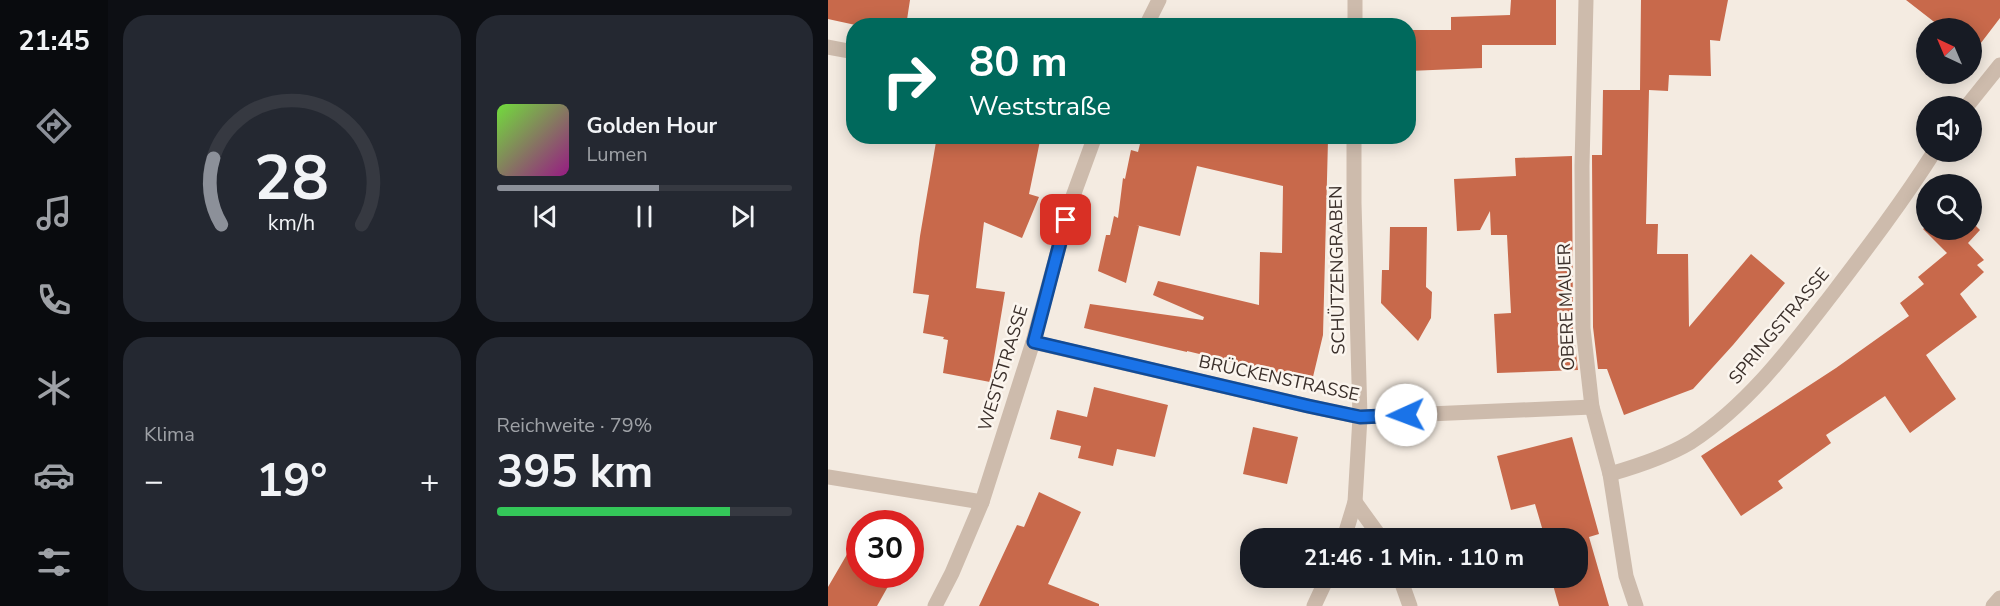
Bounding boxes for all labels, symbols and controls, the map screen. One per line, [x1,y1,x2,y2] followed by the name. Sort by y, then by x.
[1916,18,1982,84] north arrow
[1916,18,1982,240] map controls
[18,23,90,60] text: 21:45
[969,34,1068,91] text: 80 m
[870,42,948,120] icon: right
[969,88,1111,125] text: Weststraße
[1916,96,1982,162] button: sound
[33,105,75,147] icon: directions
[587,111,717,141] text: Golden Hour
[254,137,329,222] text: 28
[587,141,648,168] text: Lumen
[1916,174,1982,240] button: search
[1324,185,1350,355] street label: SCHÜTZENGRABEN
[33,192,75,234] icon: music
[1040,194,1091,245] pin
[529,200,562,233] icon: previous
[628,200,661,233] icon: pause
[726,200,759,233] icon: next
[1049,203,1082,236] icon: arrive
[268,209,315,239] text: km/h
[1552,243,1580,371] street label: OBERE MAUER
[1723,263,1835,389] street label: SPRINGSTRASSE
[33,279,75,321] icon: phone
[972,302,1034,434] street label: WESTSTRASSE
[1196,349,1362,407] street label: BRÜCKENSTRASSE
[33,367,75,409] icon: climate
[1374,383,1438,447] position arrow
[497,412,652,439] text: Reichweite · 79%
[144,421,195,448] text: Klima
[497,442,653,503] text: 395 km
[256,451,327,512] text: 19°
[33,454,75,496] icon: car
[144,459,164,504] text: −
[420,459,440,504] text: +
[846,510,924,588] speed limit sign: 30
[33,541,75,583] icon: filters
[1304,543,1524,573] text: 21:46 · 1 Min. · 110 m

